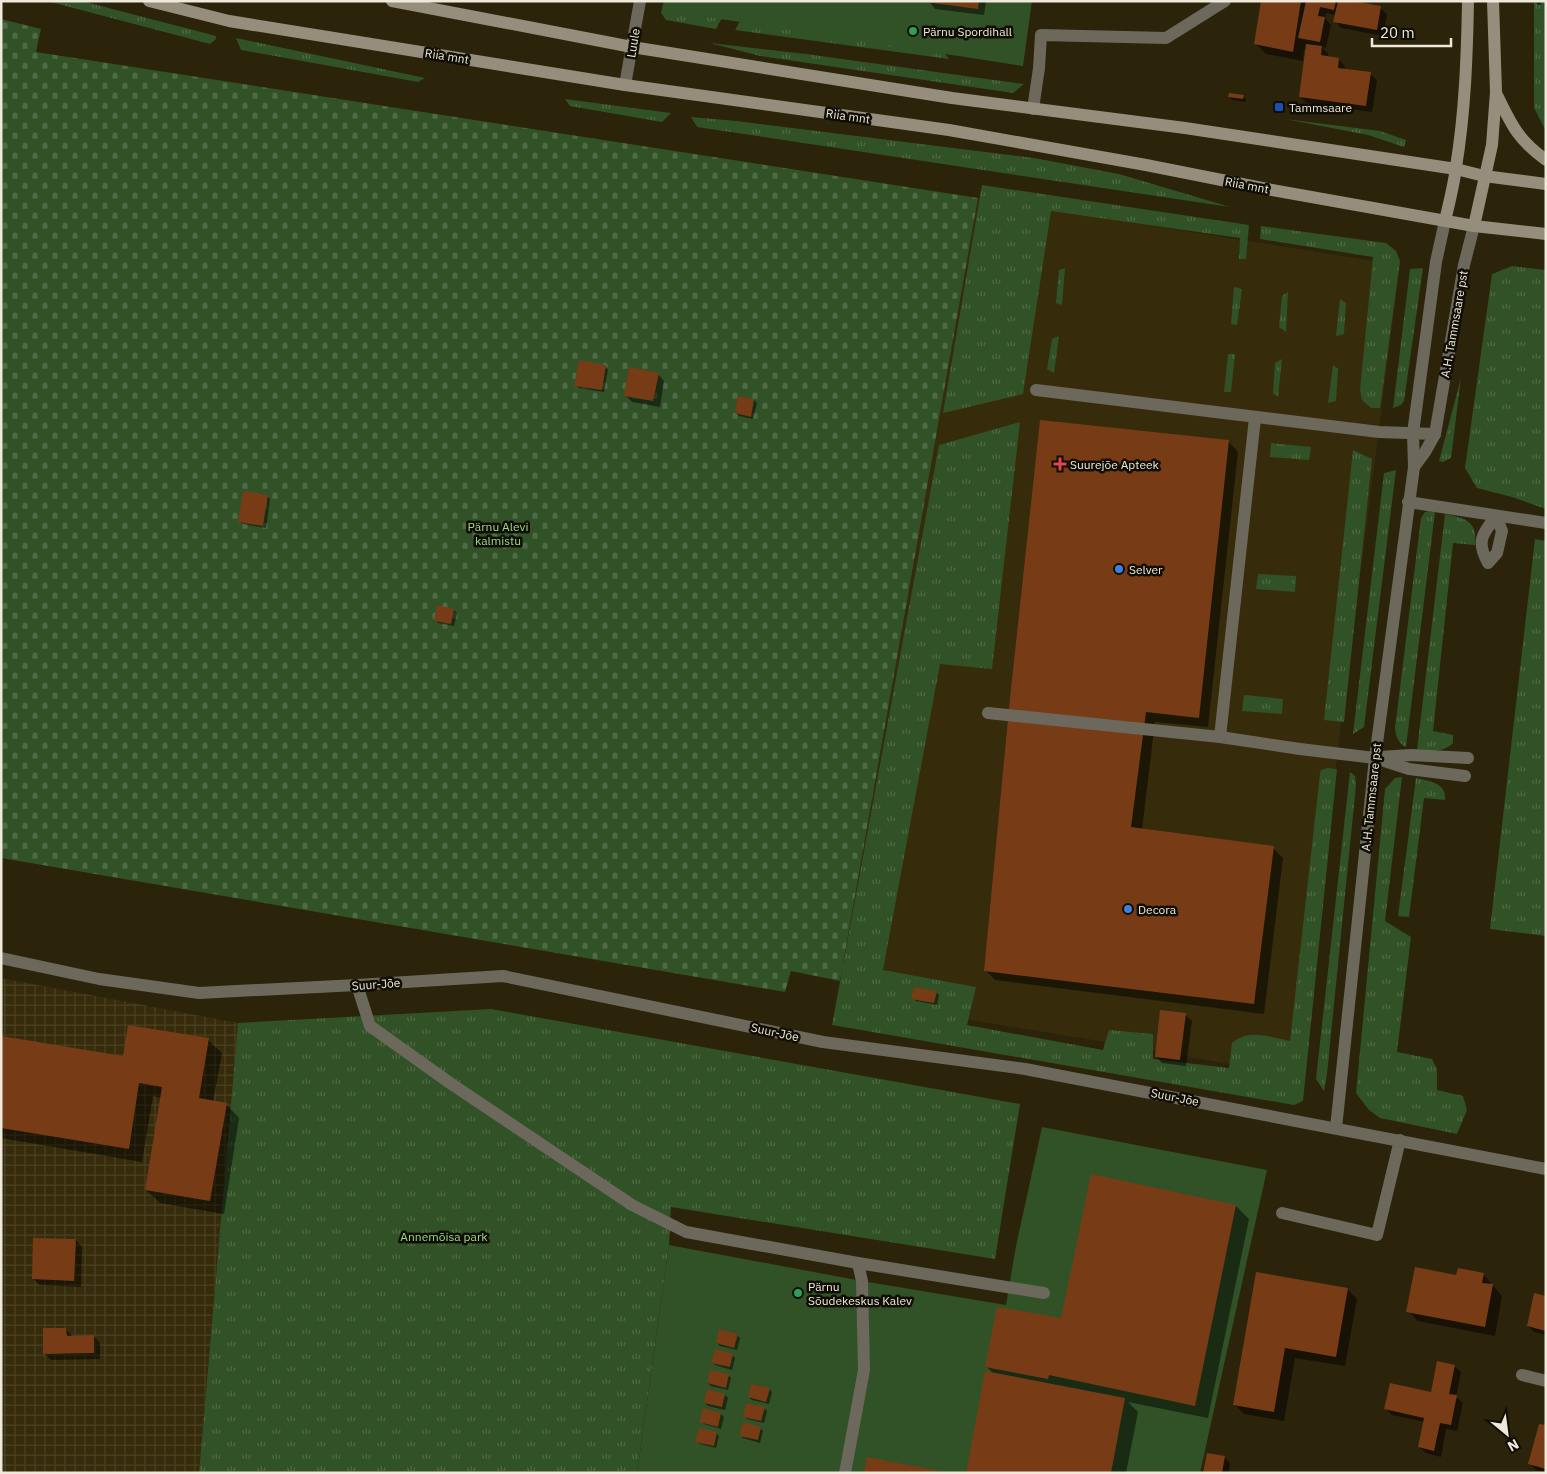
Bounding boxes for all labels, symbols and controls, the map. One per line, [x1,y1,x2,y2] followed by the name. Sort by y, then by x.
[1372,15,1451,47] scale bar
[1380,23,1415,42] text: 20 m
[923,24,1012,39] place label: Pärnu Spordihall
[907,25,919,37] marker: Pärnu Spordihall
[623,27,643,59] street label: Luule
[424,45,470,67] street label: Riia mnt
[1289,100,1352,115] place label: Tammsaare
[1273,101,1285,113] marker: Tammsaare
[825,105,871,127] street label: Riia mnt
[1224,173,1270,197] street label: Riia mnt
[1437,269,1471,379] street label: A.H. Tammsaare pst
[1070,457,1160,472] place label: Suurejõe Apteek
[1054,458,1066,470] marker: Suurejõe Apteek
[468,519,528,548] park label: Pärnu Alevi kalmistu
[1129,562,1163,577] place label: Selver
[1113,563,1125,575] marker: Selver
[1358,742,1384,852] street label: A.H. Tammsaare pst
[1138,902,1177,917] place label: Decora
[1122,903,1134,915] marker: Decora
[351,975,401,993] street label: Suur-Jõe
[750,1020,801,1044] street label: Suur-Jõe
[1150,1085,1201,1109] street label: Suur-Jõe
[400,1229,488,1244] park label: Annemõisa park
[808,1279,912,1308] place label: Pärnu Sõudekeskus Kalev
[792,1287,804,1299] marker: Pärnu Sõudekeskus Kalev
[1482,1409,1532,1459] north arrow
[1505,1435,1522,1456] text: N

